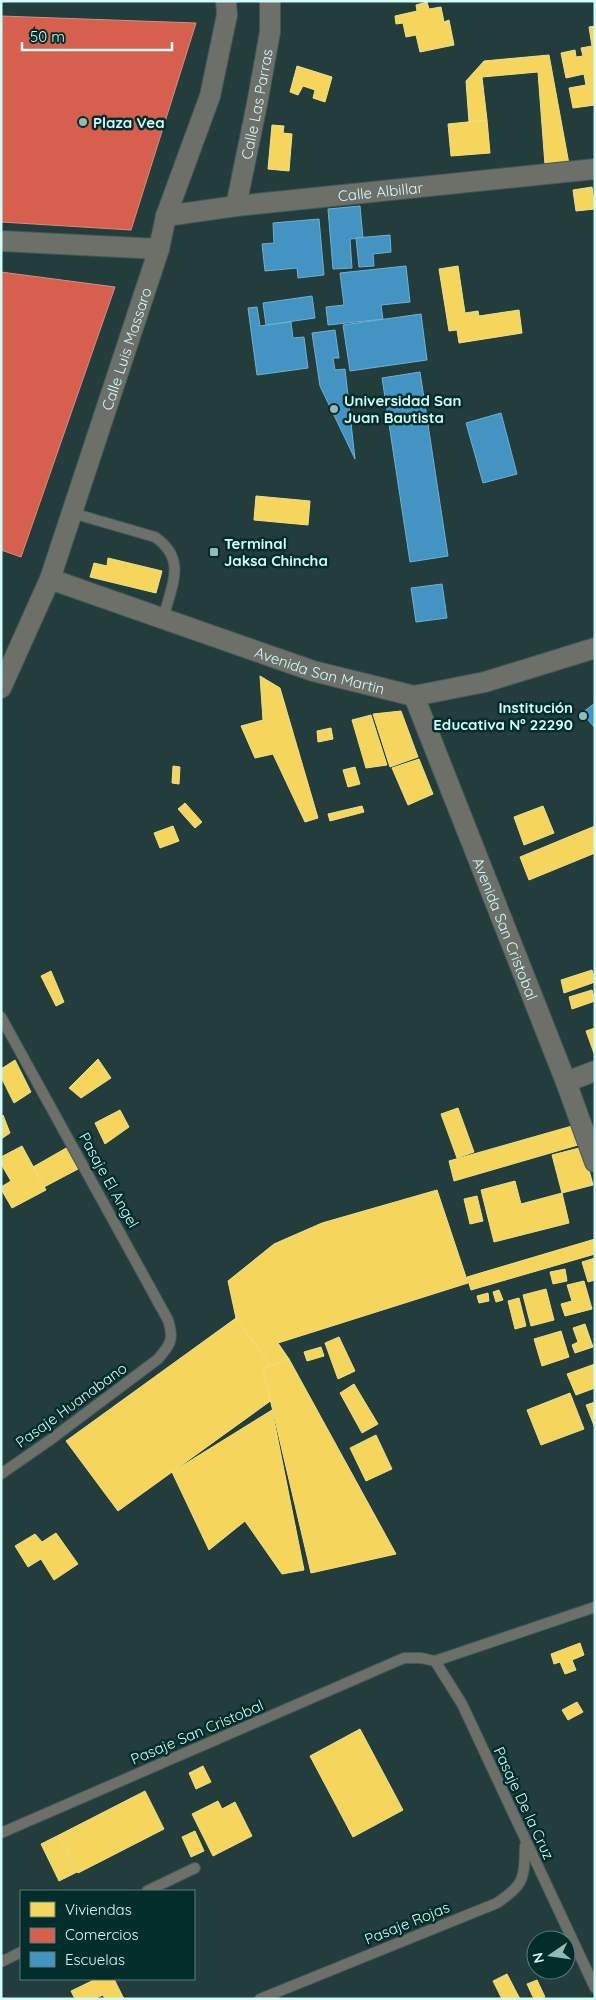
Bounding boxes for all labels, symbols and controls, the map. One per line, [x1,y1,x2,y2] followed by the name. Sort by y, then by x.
[22,20,172,52] scale bar
[30,27,65,46] text: 50 m
[236,47,276,161] street label: Calle Las Parras
[93,113,165,132] place label: Plaza Vea
[77,116,89,128] marker: Plaza Vea
[337,177,424,205] street label: Calle Albillar
[97,285,155,413] street label: Calle Luis Massaro
[344,391,461,427] place label: Universidad San Juan Bautista
[328,403,340,415] marker: Universidad San Juan Bautista
[224,534,328,570] place label: Terminal Jaksa Chincha
[208,546,220,558] marker: Terminal Jaksa Chincha
[252,642,387,698] street label: Avenida San Martin
[433,698,573,734] place label: Institución Educativa Nº 22290
[577,710,589,722] marker: Institución Educativa Nº 22290
[469,855,542,1003] street label: Avenida San Cristobal
[75,1129,143,1231] street label: Pasaje El Angel
[12,1358,130,1452] street label: Pasaje Huanabano
[128,1695,266,1769] street label: Pasaje San Cristobal
[490,1744,558,1862] street label: Pasaje De la Cruz
[20,1890,195,1980] legend
[362,1897,452,1949] street label: Pasaje Rojas
[65,1900,132,1919] text: Viviendas
[65,1925,139,1944] text: Comercios
[526,1930,576,1980] north arrow
[65,1950,125,1969] text: Escuelas
[528,1951,548,1965] text: N

